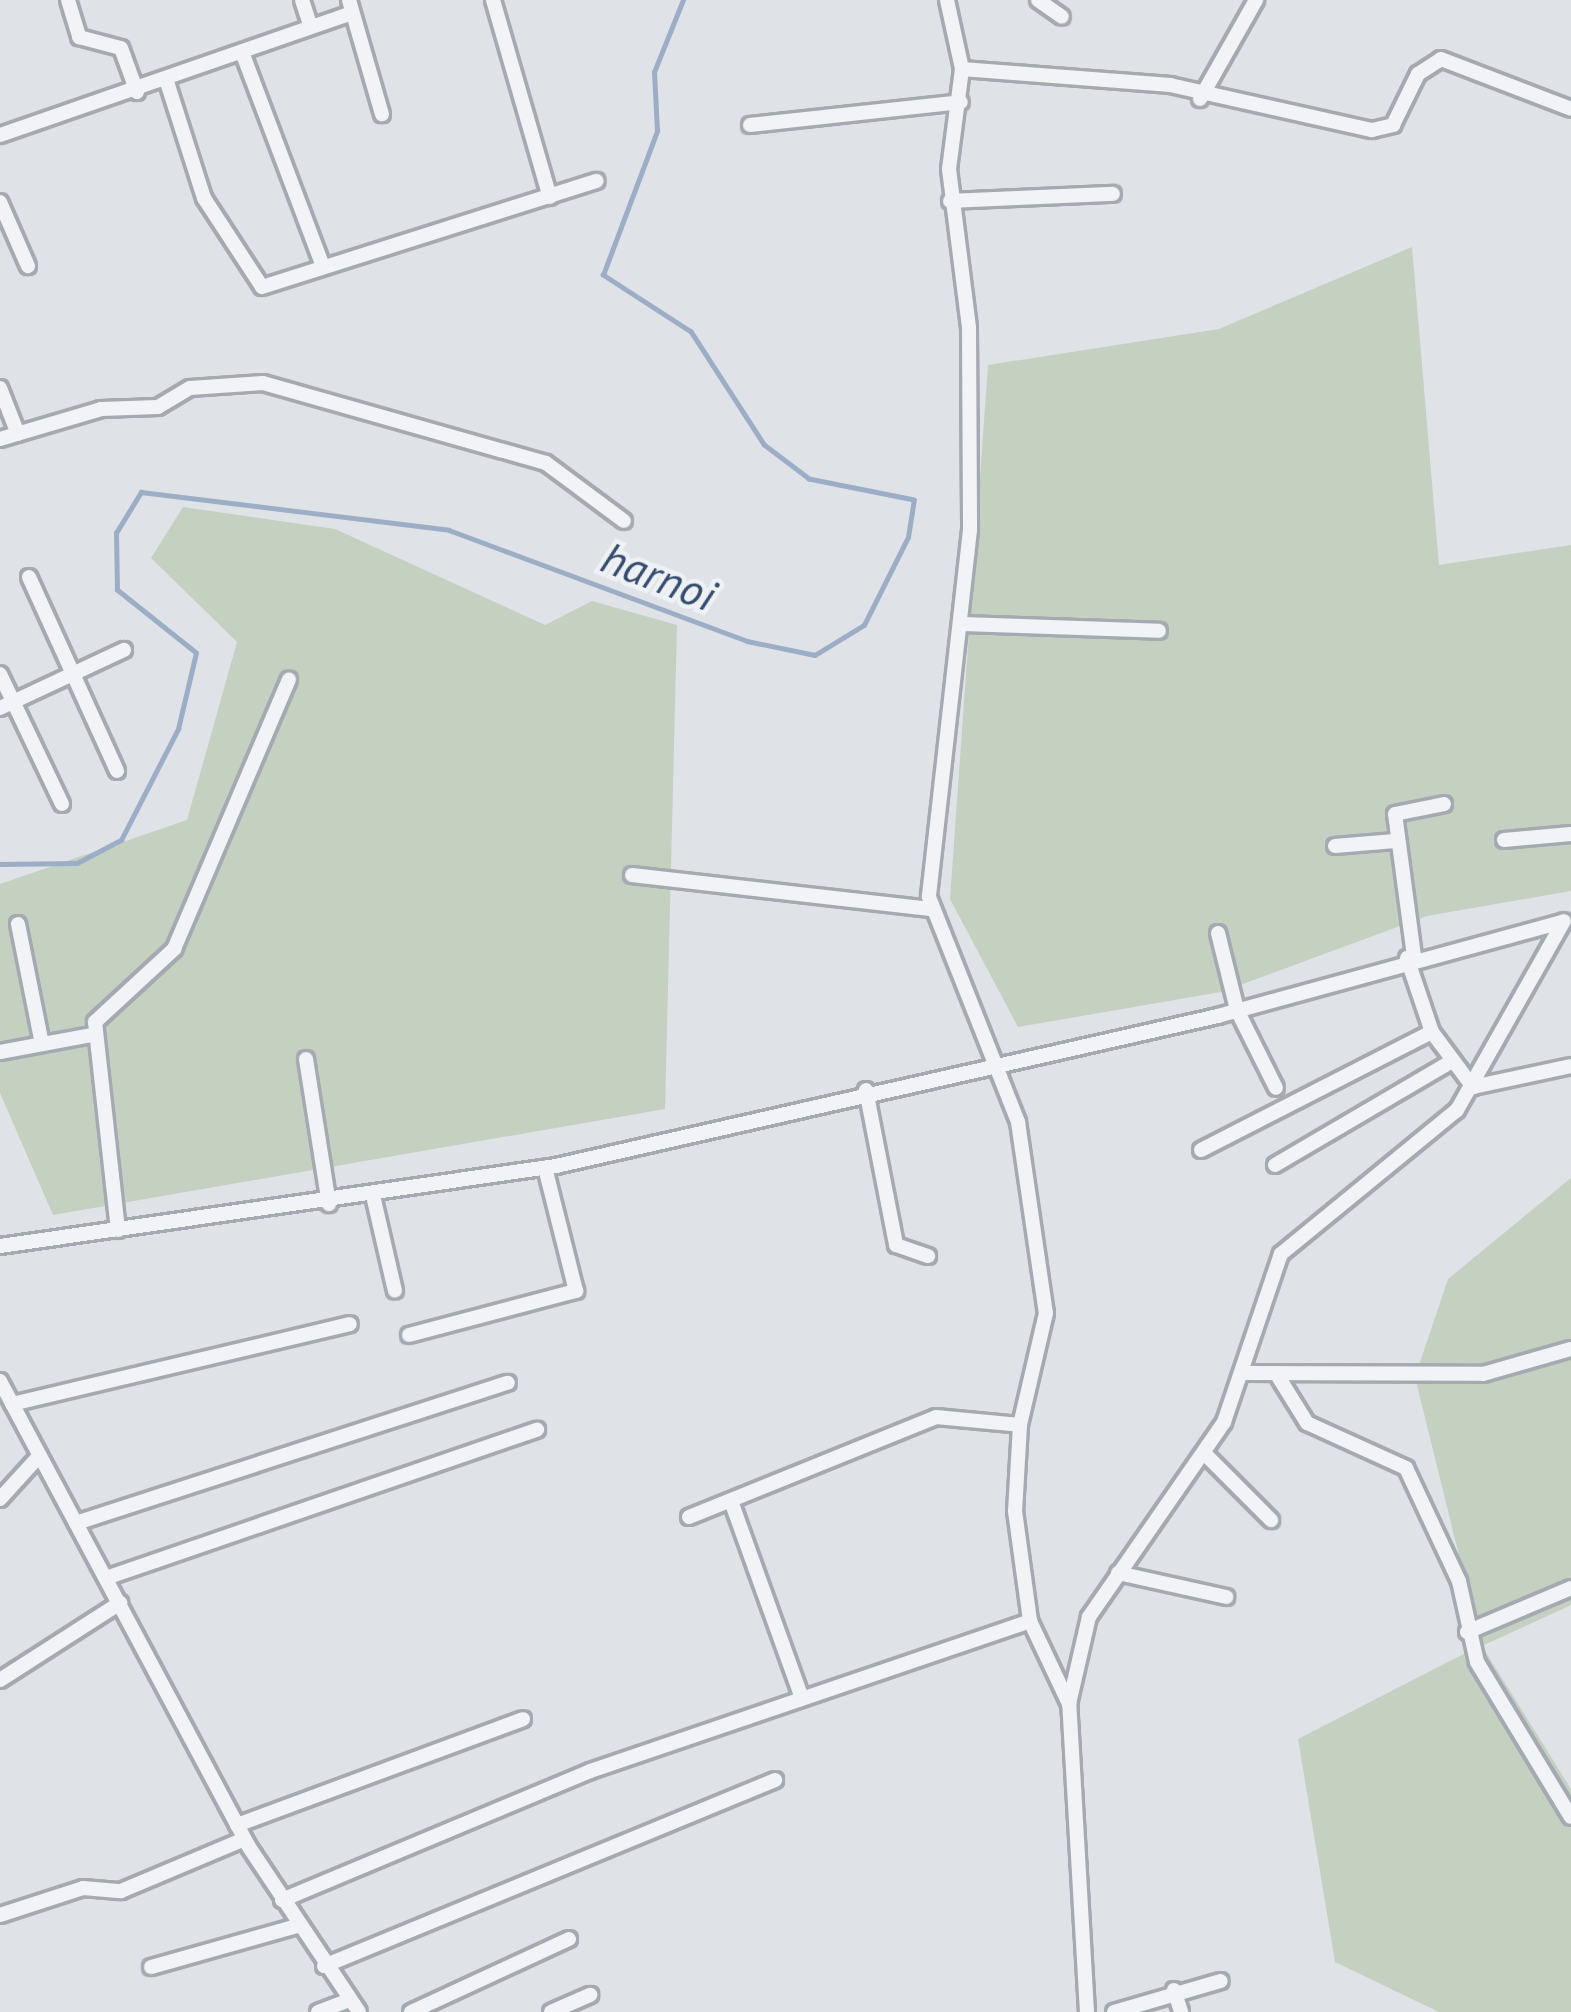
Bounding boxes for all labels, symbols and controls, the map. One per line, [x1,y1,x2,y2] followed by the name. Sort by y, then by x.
[594,530,724,622] water label: harnoi

